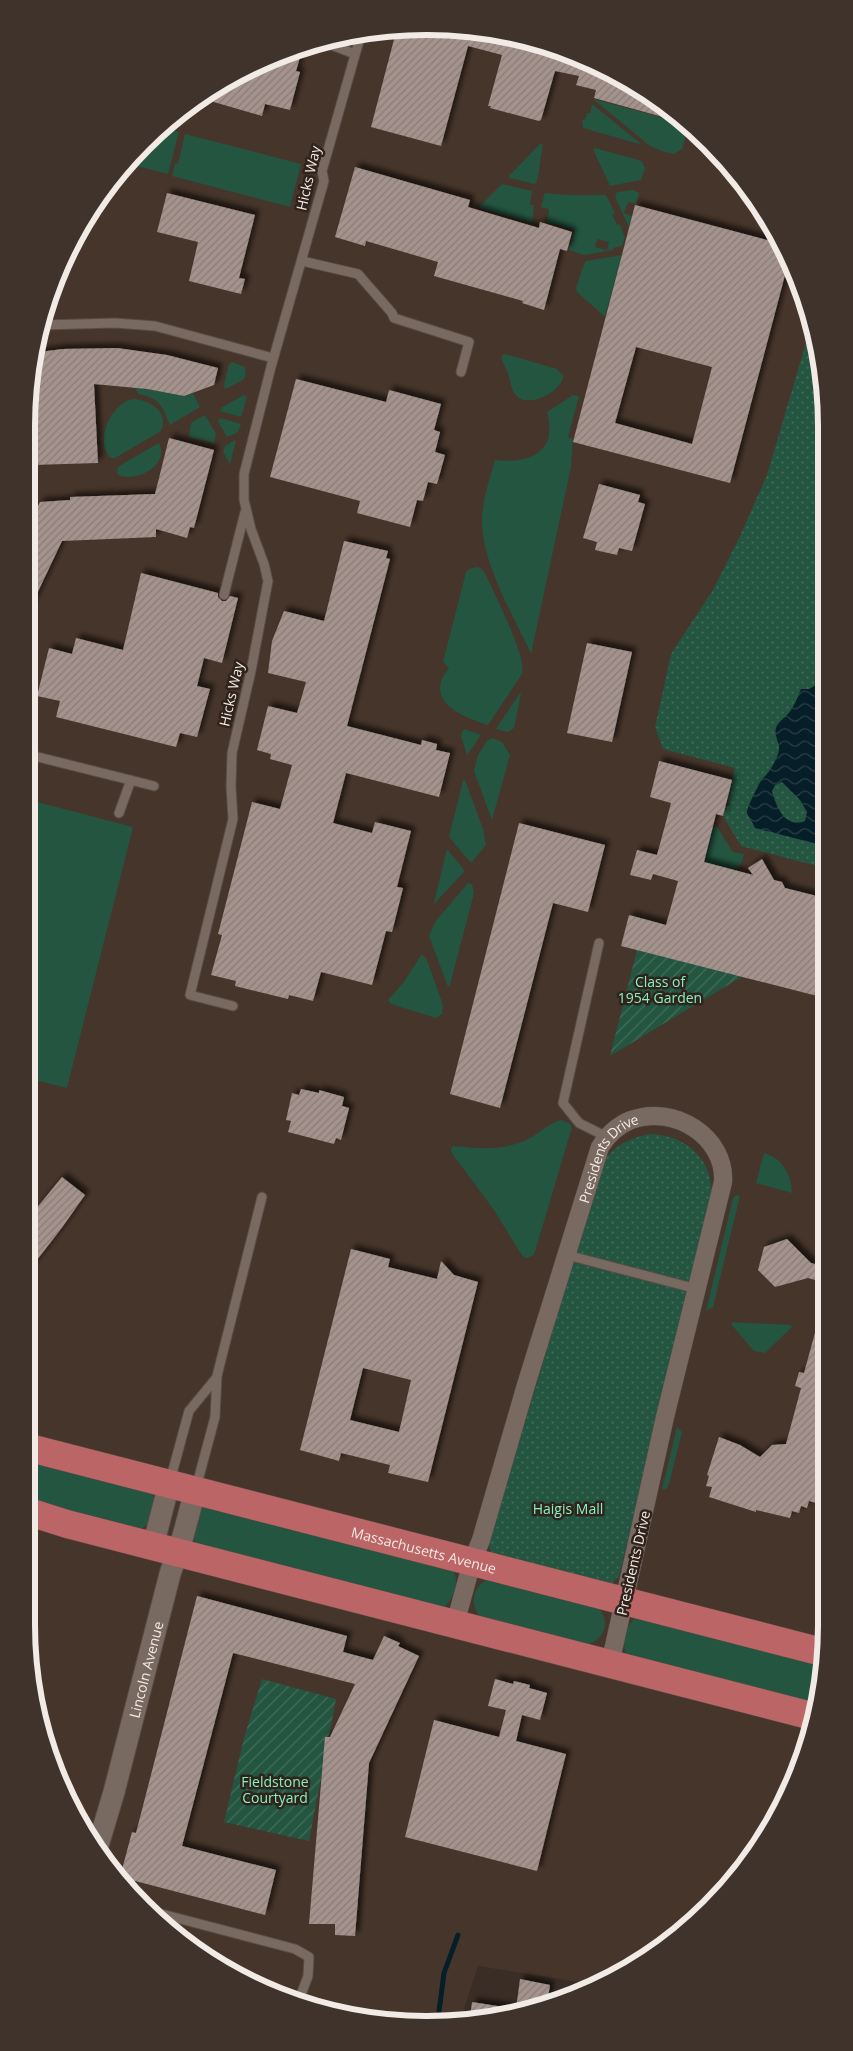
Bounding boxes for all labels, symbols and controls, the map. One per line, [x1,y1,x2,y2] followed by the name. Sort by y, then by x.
[291,143,325,212] street label: Hicks Way
[214,659,248,728] street label: Hicks Way
[618,972,702,1007] park label: Class of 1954 Garden
[574,1109,641,1205] street label: Presidents Drive
[533,1499,603,1518] park label: Haigis Mall
[612,1509,654,1617] street label: Presidents Drive
[349,1522,499,1577] street label: Massachusetts Avenue
[124,1619,167,1720] street label: Lincoln Avenue
[241,1772,309,1807] park label: Fieldstone Courtyard

